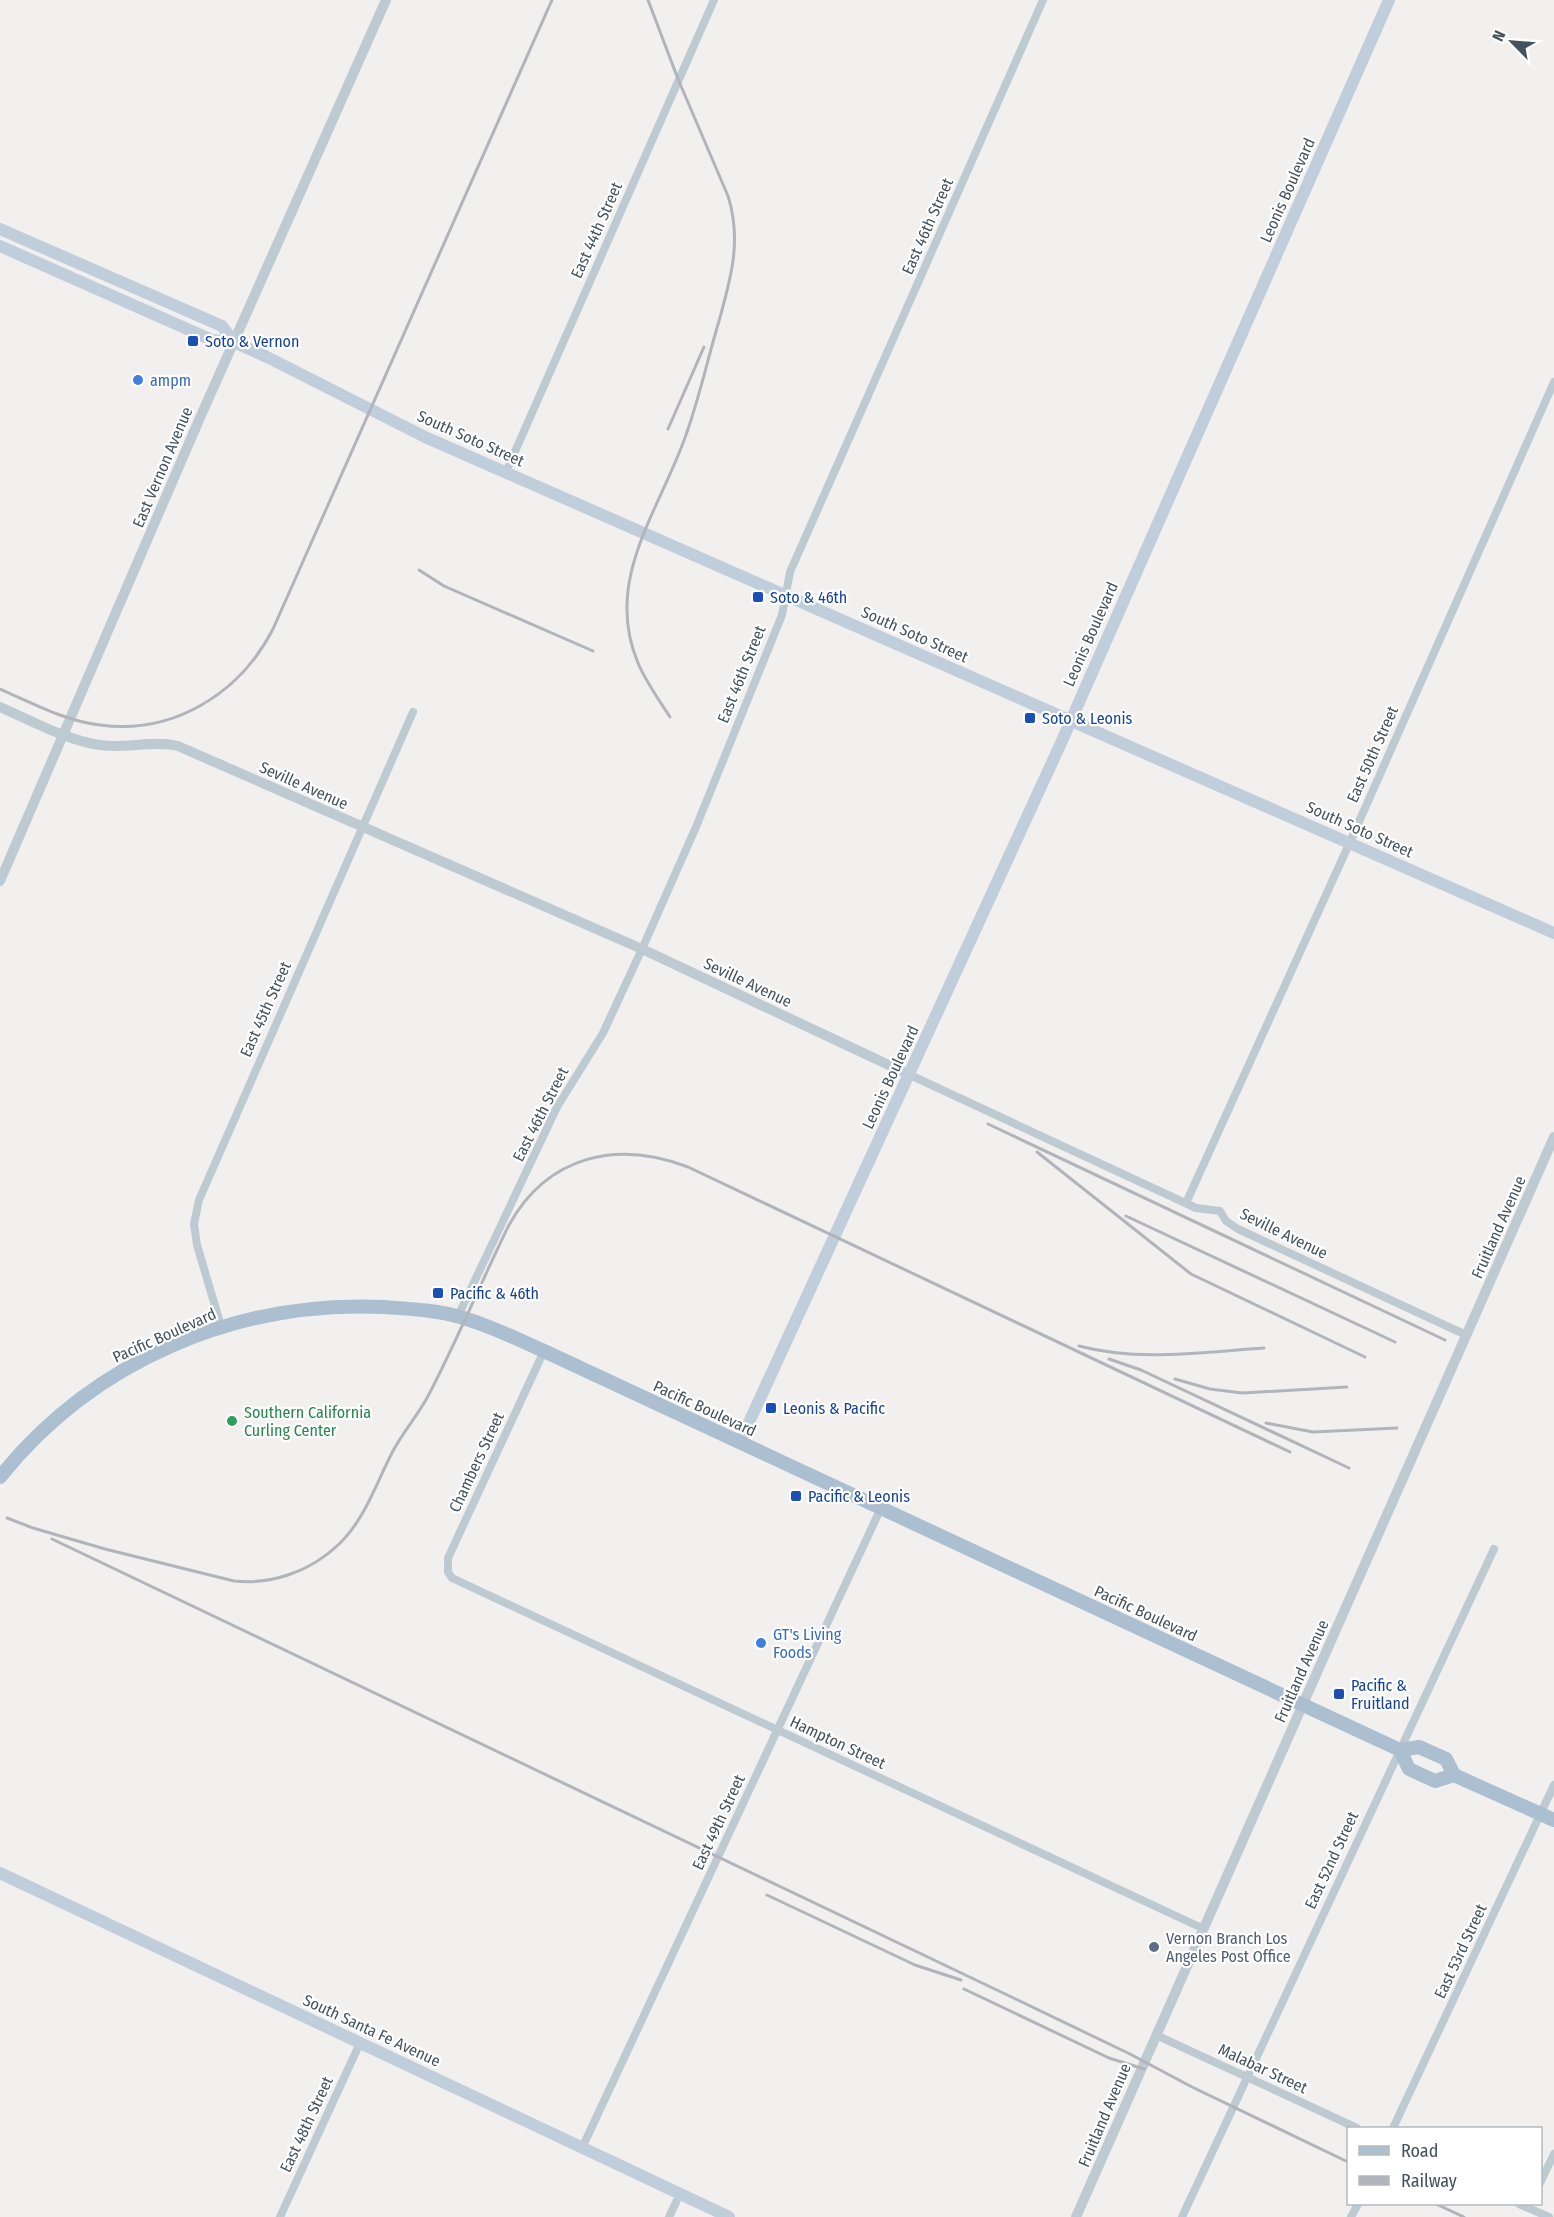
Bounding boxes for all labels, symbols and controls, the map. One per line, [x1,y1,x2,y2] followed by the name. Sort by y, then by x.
[1482,12,1542,72] north arrow
[1488,28,1509,44] text: N
[1256,135,1319,245] street label: Leonis Boulevard
[898,174,957,277] street label: East 46th Street
[567,179,626,281] street label: East 44th Street
[205,332,299,351] place label: Soto & Vernon
[186,334,200,348] marker: Soto & Vernon
[150,371,191,390] place label: ampm
[131,373,145,387] marker: ampm
[128,404,196,530] street label: East Vernon Avenue
[414,406,528,471] street label: South Soto Street
[1059,579,1122,689] street label: Leonis Boulevard
[770,588,847,607] place label: Soto & 46th
[751,590,765,604] marker: Soto & 46th
[858,602,972,667] street label: South Soto Street
[713,622,770,726] street label: East 46th Street
[1343,702,1402,805] street label: East 50th Street
[1042,709,1132,728] place label: Soto & Leonis
[1023,711,1037,725] marker: Soto & Leonis
[257,757,351,814] street label: Seville Avenue
[1303,797,1417,862] street label: South Soto Street
[701,954,795,1011] street label: Seville Avenue
[236,958,295,1060] street label: East 45th Street
[858,1022,923,1132] street label: Leonis Boulevard
[509,1063,573,1165] street label: East 46th Street
[1467,1173,1530,1281] street label: Fruitland Avenue
[1237,1204,1331,1263] street label: Seville Avenue
[450,1284,539,1303] place label: Pacific & 46th
[431,1286,445,1300] marker: Pacific & 46th
[110,1304,219,1367] street label: Pacific Boulevard
[650,1376,759,1441] street label: Pacific Boulevard
[783,1399,885,1418] place label: Leonis & Pacific
[764,1401,778,1415] marker: Leonis & Pacific
[244,1403,371,1440] place label: Southern California Curling Center
[445,1408,508,1515] street label: Chambers Street
[225,1414,239,1428] marker: Southern California Curling Center
[808,1487,910,1506] place label: Pacific & Leonis
[789,1489,803,1503] marker: Pacific & Leonis
[1091,1581,1200,1646] street label: Pacific Boulevard
[1270,1617,1333,1725] street label: Fruitland Avenue
[773,1625,842,1662] place label: GT's Living Foods
[754,1636,768,1650] marker: GT's Living Foods
[1351,1676,1410,1713] place label: Pacific & Fruitland
[1332,1687,1346,1701] marker: Pacific & Fruitland
[787,1712,889,1773] street label: Hampton Street
[688,1771,749,1873] street label: East 49th Street
[1301,1808,1363,1912] street label: East 52nd Street
[1430,1900,1491,2002] street label: East 53rd Street
[1166,1929,1291,1966] place label: Vernon Branch Los Angeles Post Office
[1147,1940,1161,1954] marker: Vernon Branch Los Angeles Post Office
[300,1990,444,2071] street label: South Santa Fe Avenue
[1215,2040,1311,2098] street label: Malabar Street
[1074,2061,1135,2170] street label: Fruitland Avenue
[276,2073,337,2175] street label: East 48th Street
[1347,2127,1542,2205] legend
[1401,2140,1438,2162] text: Road
[1401,2170,1457,2192] text: Railway

